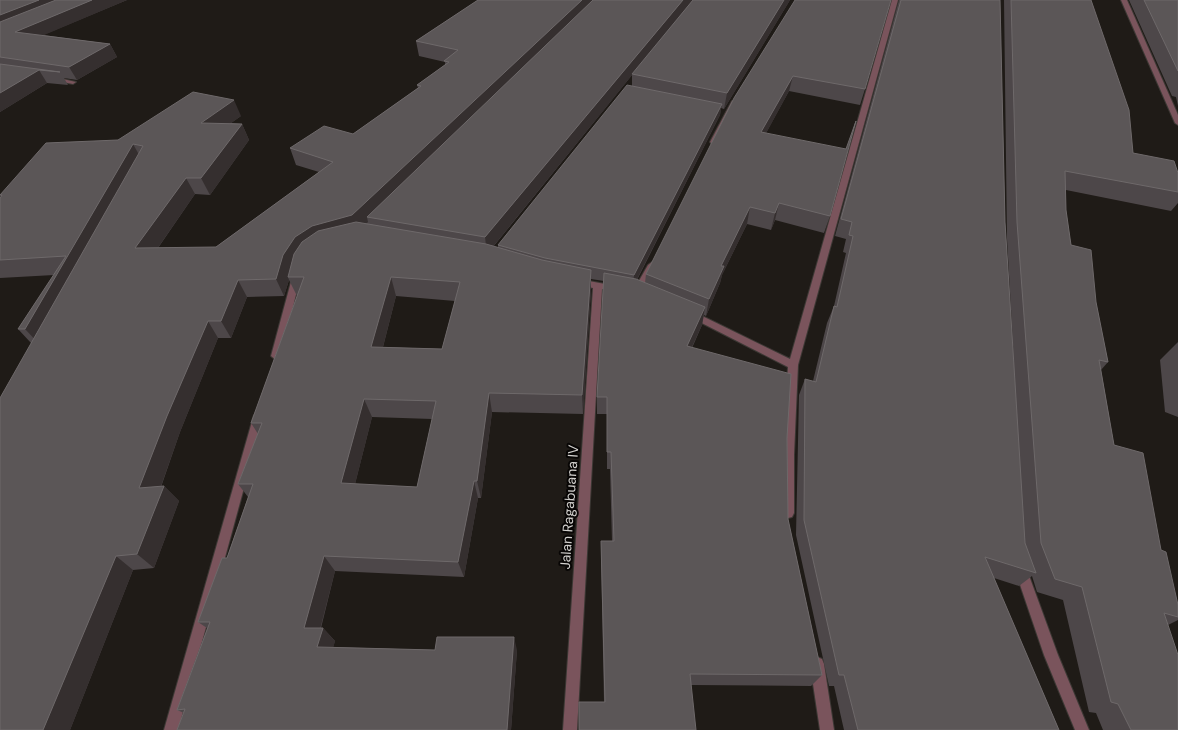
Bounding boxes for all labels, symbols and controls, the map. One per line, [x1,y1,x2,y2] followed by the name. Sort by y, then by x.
[556,444,582,570] street label: Jalan Ragabuana IV

